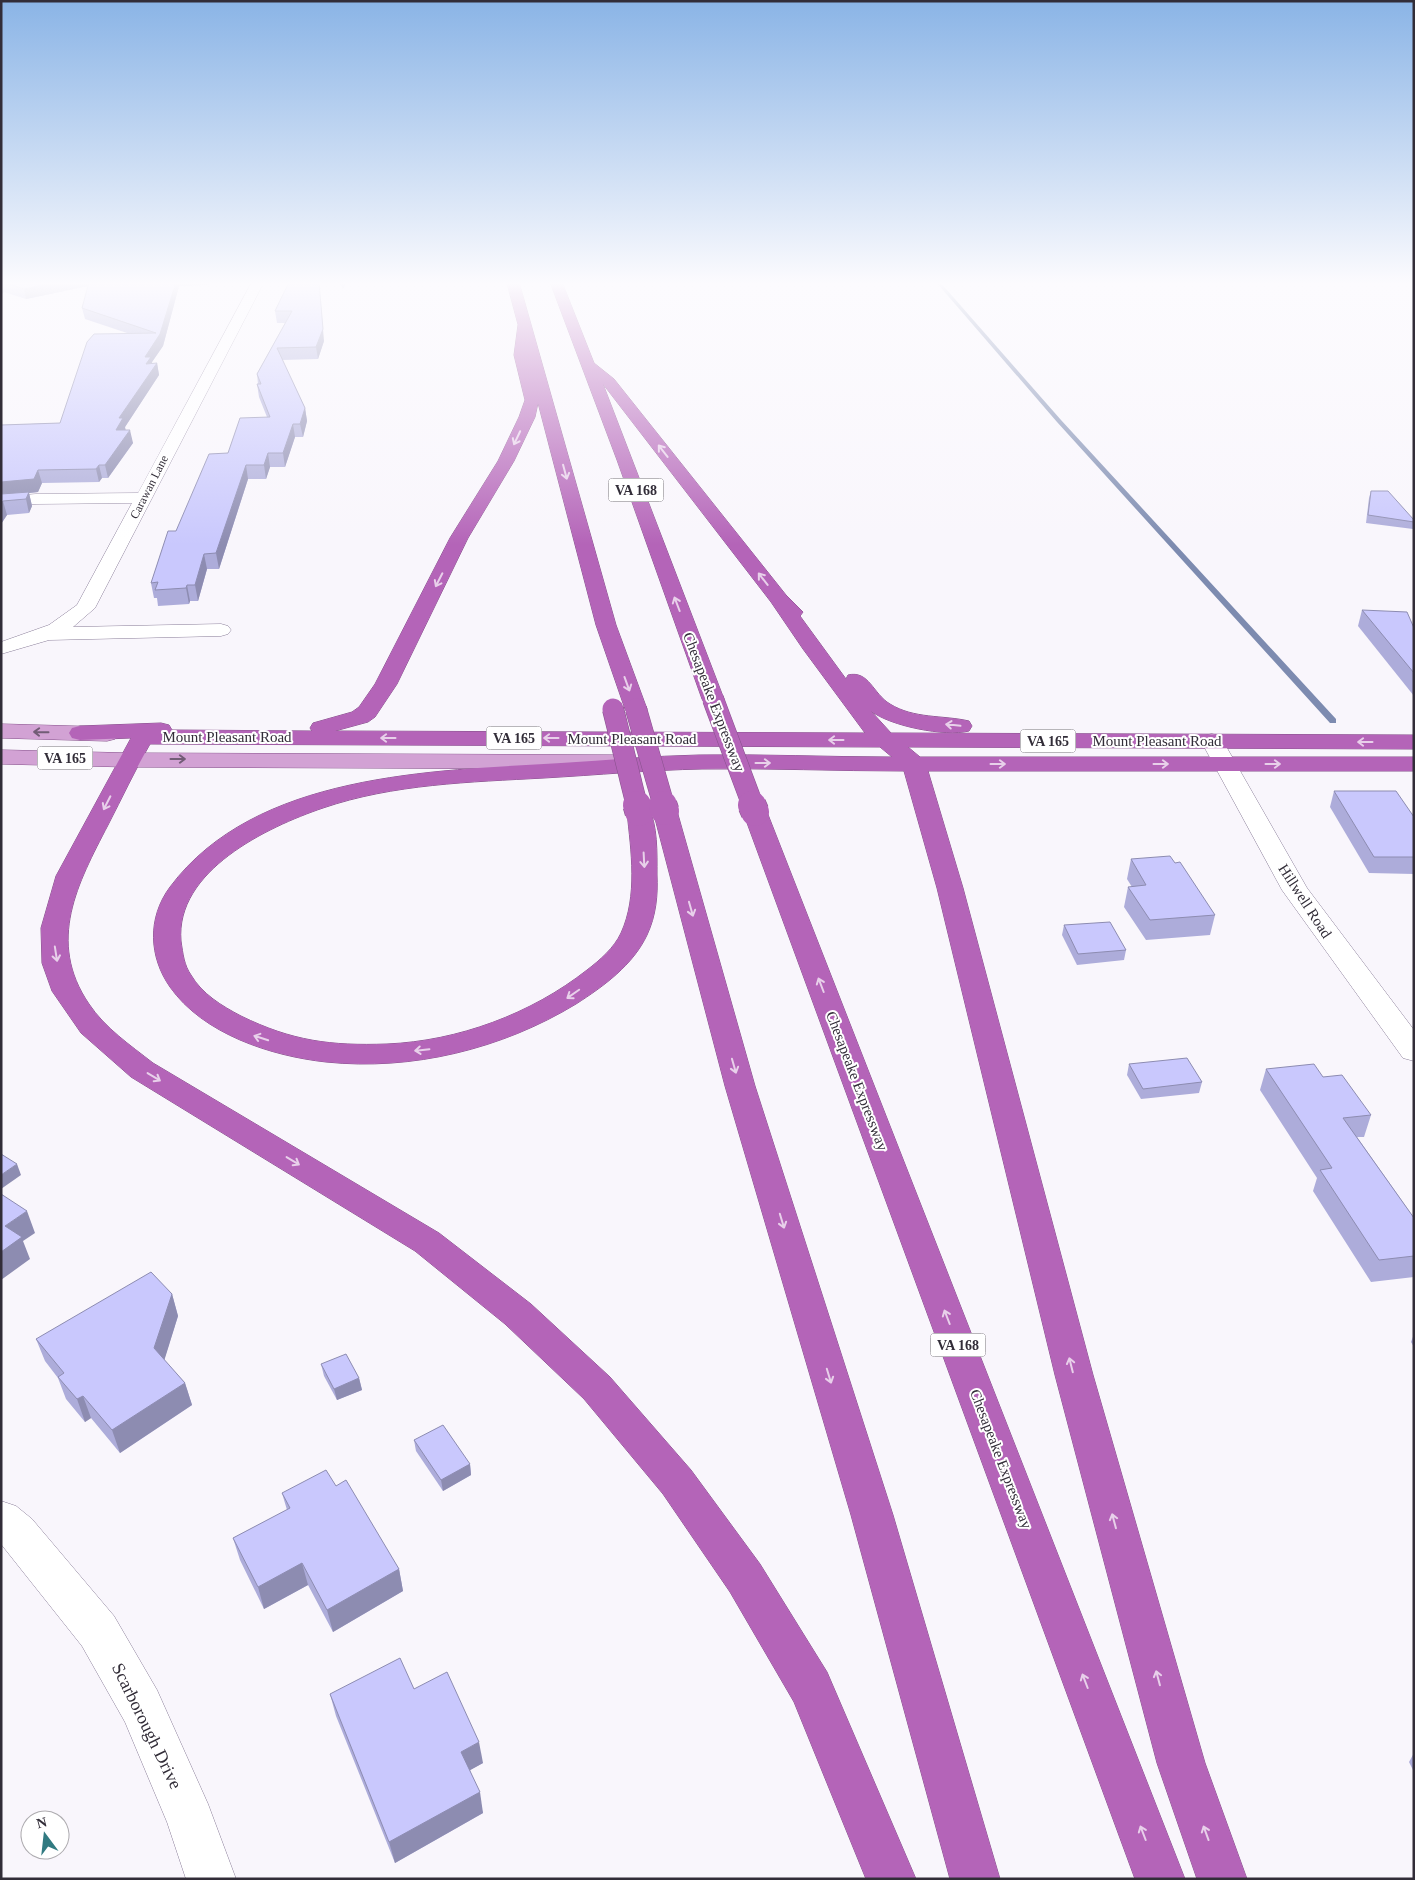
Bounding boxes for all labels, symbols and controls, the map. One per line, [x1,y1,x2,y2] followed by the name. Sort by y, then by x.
[512,430,522,445] one-way arrow
[657,445,668,458] one-way arrow
[127,453,171,521] street label: Carawan Lane
[561,463,570,479] one-way arrow
[608,478,664,502] road number: VA 168
[433,572,443,587] one-way arrow
[758,573,769,586] one-way arrow
[672,597,681,612] one-way arrow
[680,630,748,774] street label: Chesapeake Expressway
[623,675,632,691] one-way arrow
[946,720,962,730] one-way arrow
[486,726,542,750] road number: VA 165
[33,727,49,737] one-way arrow
[162,729,292,745] street label: Mount Pleasant Road
[1020,729,1076,752] road number: VA 165
[567,731,697,747] street label: Mount Pleasant Road
[381,733,397,743] one-way arrow
[543,733,560,743] one-way arrow
[1092,733,1222,749] street label: Mount Pleasant Road
[828,735,844,745] one-way arrow
[1357,737,1374,747] one-way arrow
[38,746,92,770] road number: VA 165
[169,754,185,764] one-way arrow
[754,758,771,768] one-way arrow
[990,759,1006,769] one-way arrow
[1152,759,1168,769] one-way arrow
[1265,759,1281,769] one-way arrow
[102,795,111,810] one-way arrow
[640,852,649,868] one-way arrow
[1275,861,1335,941] street label: Hillwell Road
[687,901,696,917] one-way arrow
[52,946,62,962] one-way arrow
[816,978,825,993] one-way arrow
[566,989,580,999] one-way arrow
[823,1009,891,1153] street label: Chesapeake Expressway
[254,1032,270,1042] one-way arrow
[414,1045,430,1055] one-way arrow
[730,1057,740,1073] one-way arrow
[146,1073,160,1083] one-way arrow
[286,1156,300,1166] one-way arrow
[777,1213,787,1229] one-way arrow
[942,1309,951,1325] one-way arrow
[930,1334,986,1356] road number: VA 168
[1066,1357,1075,1373] one-way arrow
[825,1368,835,1384] one-way arrow
[967,1387,1035,1531] street label: Chesapeake Expressway
[1109,1514,1119,1530] one-way arrow
[108,1660,186,1792] street label: Scarborough Drive
[1152,1670,1162,1686] one-way arrow
[1080,1674,1090,1689] one-way arrow
[20,1810,70,1860] north arrow
[35,1814,49,1831] text: N
[1138,1826,1147,1841] one-way arrow
[1201,1826,1210,1841] one-way arrow

